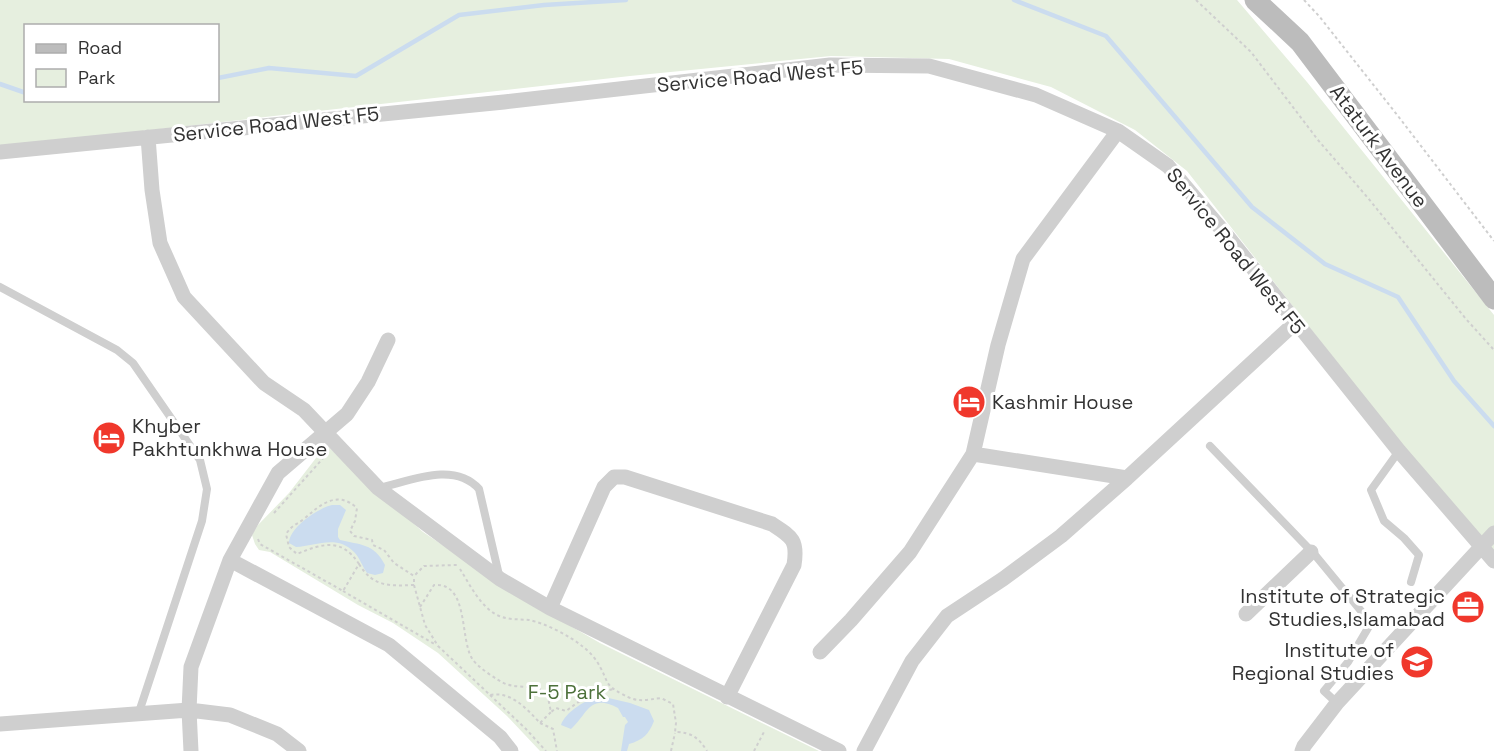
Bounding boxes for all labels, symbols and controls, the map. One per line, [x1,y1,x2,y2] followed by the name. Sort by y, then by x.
[24,24,219,102] legend
[78,36,122,59] text: Road
[656,54,864,98] street label: Service Road West F5
[78,66,116,89] text: Park
[1324,79,1434,213] street label: Ataturk Avenue
[172,100,380,148] street label: Service Road West F5
[1161,162,1311,340] street label: Service Road West F5
[951,384,987,420] hotel icon: Kashmir House
[992,389,1133,415] place label: Kashmir House
[132,413,327,462] place label: Khyber Pakhtunkhwa House
[91,420,127,456] hotel icon: Khyber Pakhtunkhwa House
[1240,583,1445,632] place label: Institute of Strategic Studies,Islamabad
[1450,589,1486,625] office icon: Institute of Strategic Studies,Islamabad
[1232,637,1394,686] place label: Institute of Regional Studies
[1399,644,1435,680] school or university icon: Institute of Regional Studies
[528,679,606,705] park label: F-5 Park

